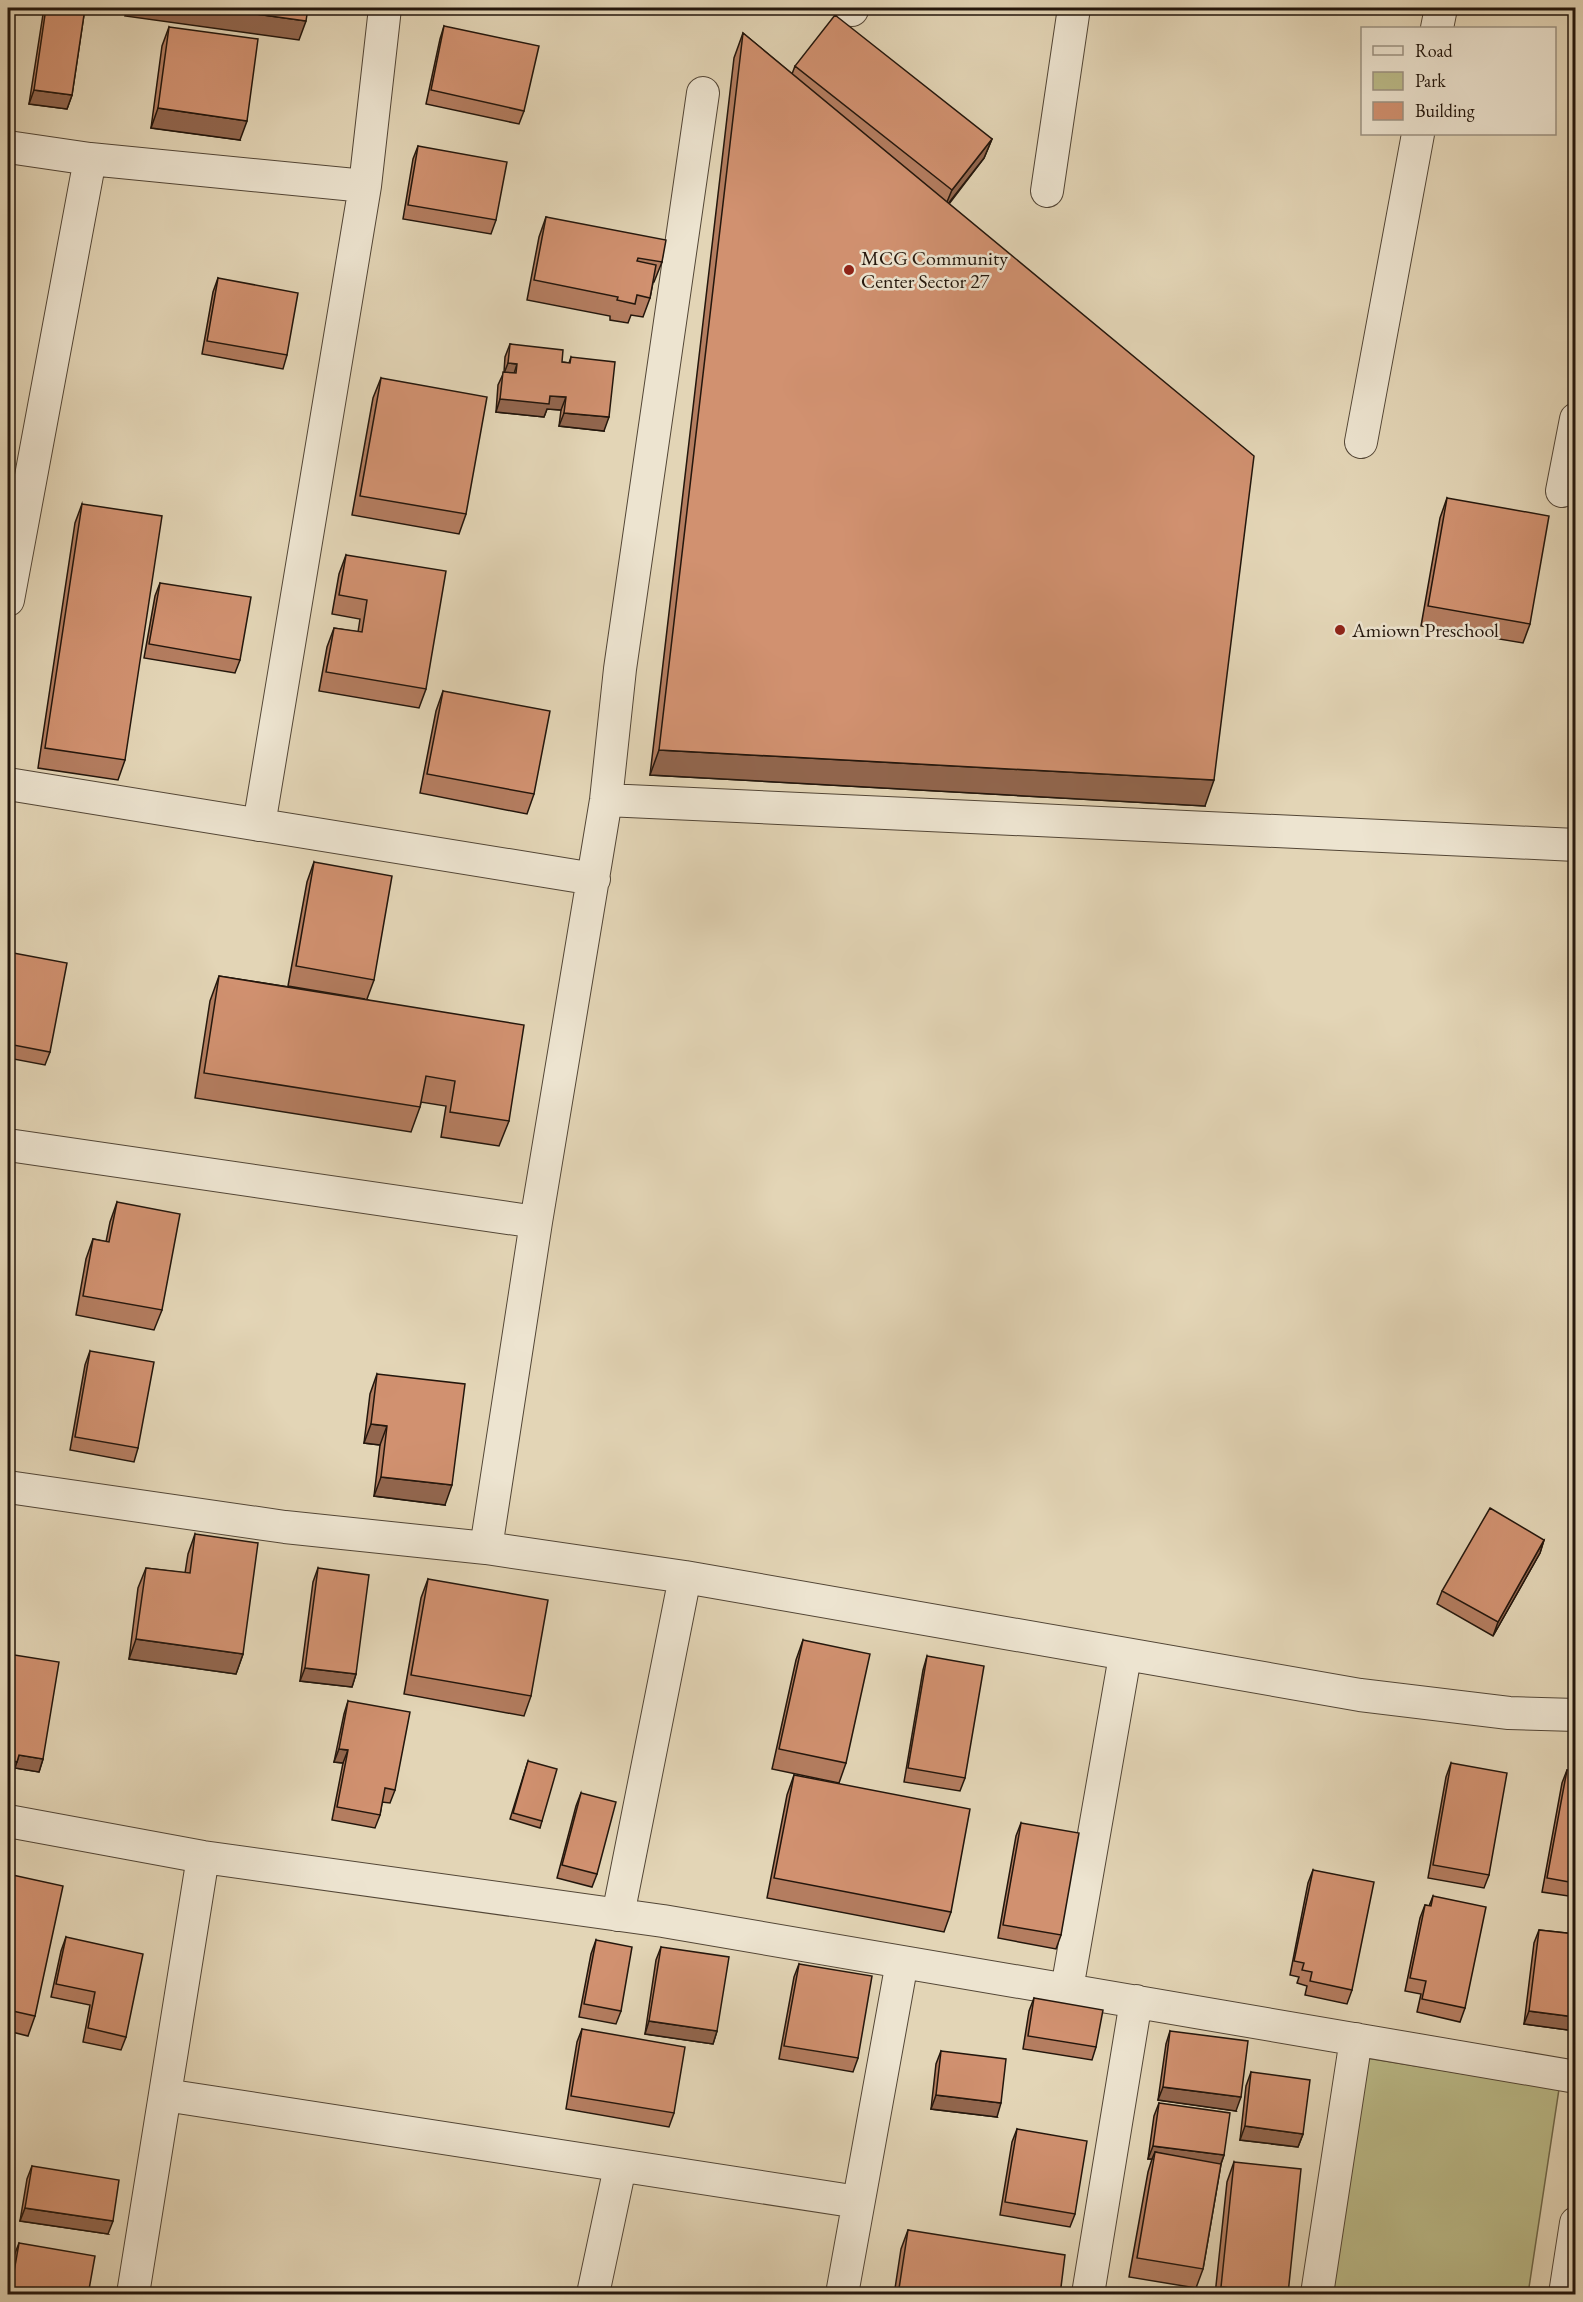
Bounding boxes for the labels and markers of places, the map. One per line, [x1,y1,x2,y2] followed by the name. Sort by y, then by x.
[861,245,1008,294] place label: MCG Community Center Sector 27
[842,263,856,277] marker: MCG Community Center Sector 27
[1351,617,1499,643] place label: Amiown Preschool
[1333,623,1347,637] marker: Amiown Preschool

